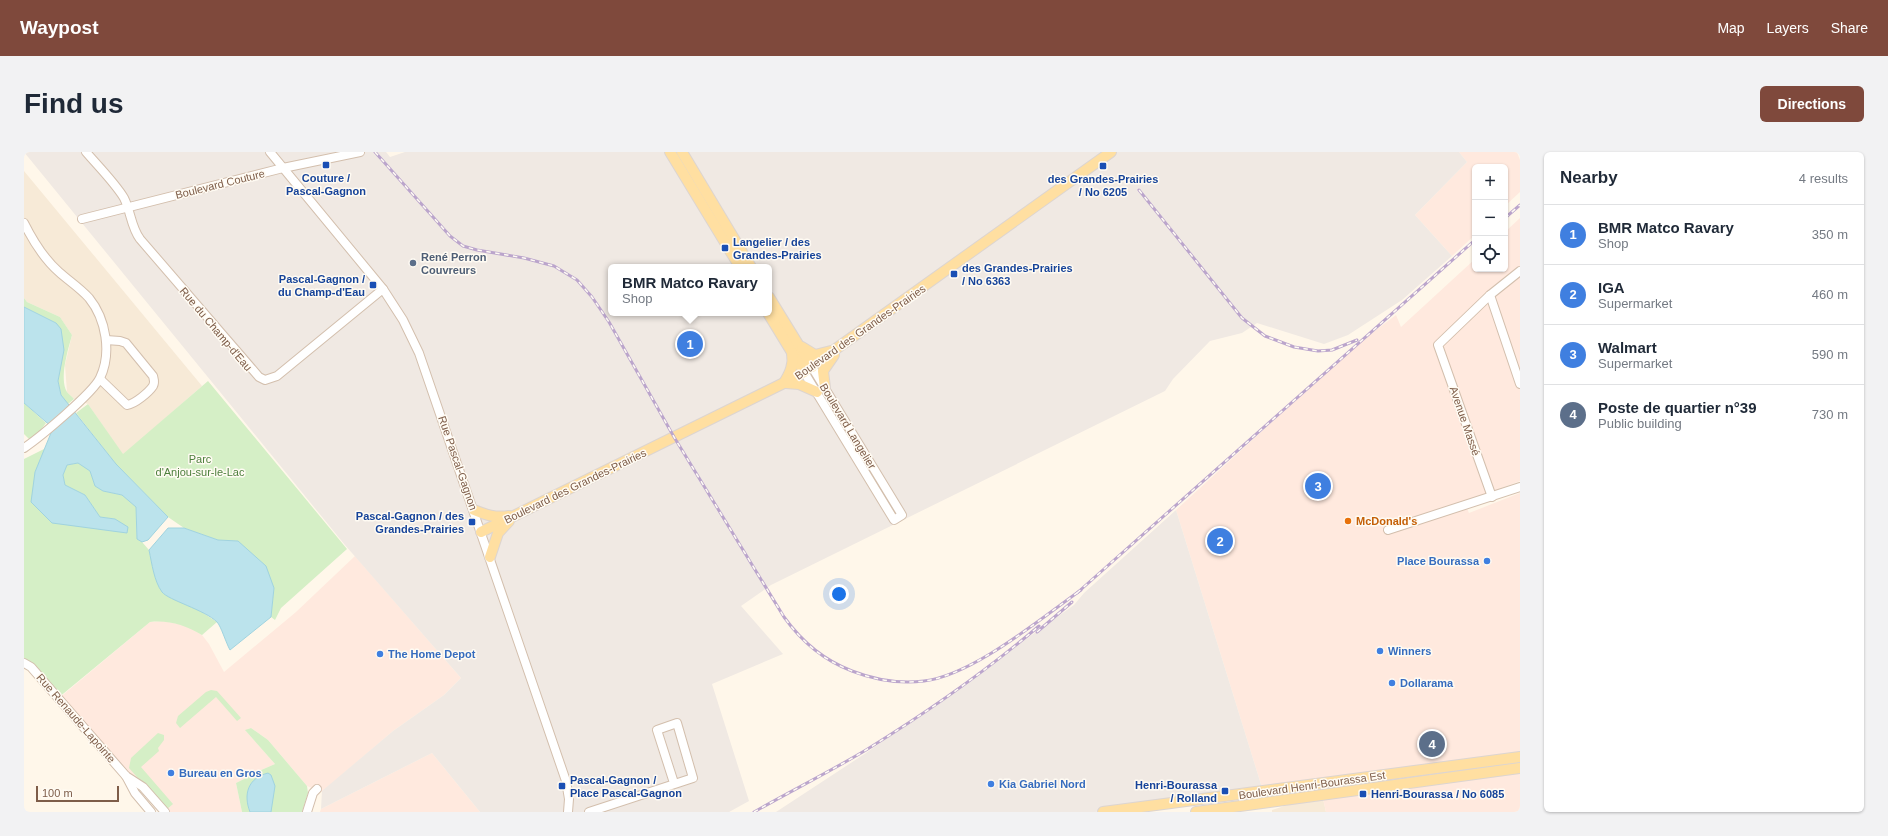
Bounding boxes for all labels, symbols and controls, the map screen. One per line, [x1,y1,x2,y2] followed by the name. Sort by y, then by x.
[20,17,98,38] text: Waypost
[1717,20,1745,36] text: Map
[1767,20,1809,36] text: Layers
[1831,20,1868,36] text: Share
[1760,86,1864,122] button: Directions
[24,88,124,119] text: Find us
[321,160,331,170] marker: Couture / Pascal-Gagnon
[1098,161,1108,171] marker: des Grandes-Prairies / No 6205
[1472,164,1508,272] map controls
[1472,164,1508,200] button: +
[174,167,266,201] street label: Boulevard Couture
[1560,168,1618,187] text: Nearby
[1799,171,1848,186] text: 4 results
[286,172,366,197] place label: Couture / Pascal-Gagnon
[1048,173,1158,198] place label: des Grandes-Prairies / No 6205
[1472,200,1508,236] button: −
[1598,219,1734,236] text: BMR Matco Ravary
[1569,227,1577,242] text: 1
[1812,227,1848,242] text: 350 m
[733,236,822,261] place label: Langelier / des Grandes-Prairies
[1472,236,1508,272] button: locate
[1598,236,1628,251] text: Shop
[720,243,730,253] marker: Langelier / des Grandes-Prairies
[421,251,487,276] place label: René Perron Couvreurs
[408,258,418,268] marker: René Perron Couvreurs
[962,262,1073,287] place label: des Grandes-Prairies / No 6363
[608,264,772,316] popup
[949,269,959,279] marker: des Grandes-Prairies / No 6363
[278,273,365,298] place label: Pascal-Gagnon / du Champ-d'Eau
[622,274,758,291] text: BMR Matco Ravary
[1598,279,1625,296] text: IGA
[368,280,378,290] marker: Pascal-Gagnon / du Champ-d'Eau
[792,282,928,382] street label: Boulevard des Grandes-Prairies
[178,285,254,373] street label: Rue du Champ-d'Eau
[1569,287,1577,302] text: 2
[1812,287,1848,302] text: 460 m
[622,291,652,306] text: Shop
[1598,296,1672,311] text: Supermarket
[677,329,703,359] pin: 1
[1598,339,1657,356] text: Walmart
[1569,347,1577,362] text: 3
[1812,347,1848,362] text: 590 m
[1598,356,1672,371] text: Supermarket
[818,381,879,471] street label: Boulevard Langelier
[1448,385,1482,457] street label: Avenue Massé
[1598,399,1757,416] text: Poste de quartier n°39
[1569,407,1577,422] text: 4
[1812,407,1848,422] text: 730 m
[436,414,480,512] street label: Rue Pascal-Gagnon
[1598,416,1682,431] text: Public building
[502,446,648,526] street label: Boulevard des Grandes-Prairies
[156,453,245,478] park label: Parc d'Anjou-sur-le-Lac
[1305,471,1331,501] pin: 3
[356,510,464,535] place label: Pascal-Gagnon / des Grandes-Prairies
[1356,515,1417,527] place label: McDonald's
[1343,516,1353,526] marker: McDonald's
[467,517,477,527] marker: Pascal-Gagnon / des Grandes-Prairies
[1207,526,1233,556] pin: 2
[1397,555,1480,567] place label: Place Bourassa
[1482,556,1492,566] marker: Place Bourassa
[829,584,849,604] your location
[1388,645,1431,657] place label: Winners
[1375,646,1385,656] marker: Winners
[388,648,476,660] place label: The Home Depot
[375,649,385,659] marker: The Home Depot
[34,671,118,765] street label: Rue Renaude-Lapointe
[1400,677,1454,689] place label: Dollarama
[1387,678,1397,688] marker: Dollarama
[1419,729,1445,759] pin: 4
[179,767,262,779] place label: Bureau en Gros
[166,768,176,778] marker: Bureau en Gros
[1238,769,1386,801] street label: Boulevard Henri-Bourassa Est
[570,774,682,799] place label: Pascal-Gagnon / Place Pascal-Gagnon
[999,778,1086,790] place label: Kia Gabriel Nord
[986,779,996,789] marker: Kia Gabriel Nord
[1135,779,1218,804] place label: Henri-Bourassa / Rolland
[557,781,567,791] marker: Pascal-Gagnon / Place Pascal-Gagnon
[36,784,119,803] scale bar
[1220,786,1230,796] marker: Henri-Bourassa / Rolland
[42,787,73,799] text: 100 m
[1371,788,1504,800] place label: Henri-Bourassa / No 6085
[1358,789,1368,799] marker: Henri-Bourassa / No 6085

